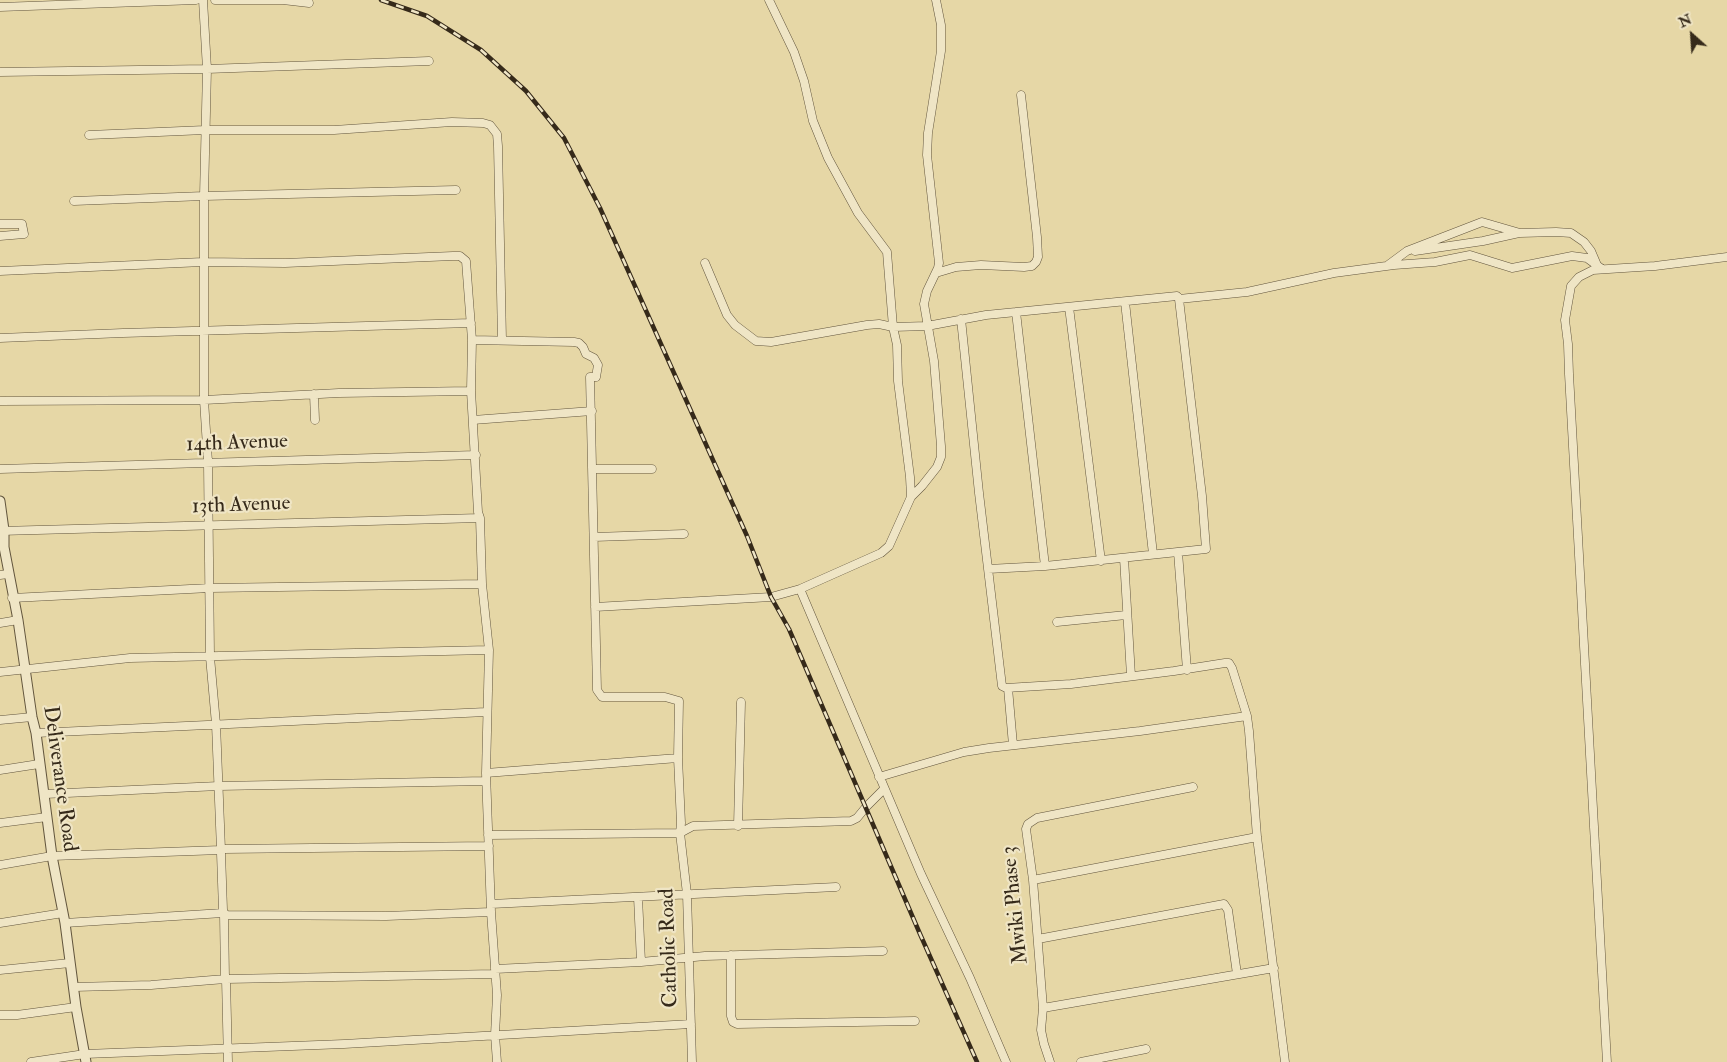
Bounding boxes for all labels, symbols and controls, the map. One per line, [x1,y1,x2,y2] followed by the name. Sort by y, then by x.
[1667,10,1717,60] north arrow
[1676,11,1695,31] text: N
[186,430,288,458] street label: 14th Avenue
[191,492,291,520] street label: 13th Avenue
[36,704,82,854] street label: Deliverance Road
[997,845,1035,965] street label: Mwiki Phase 3
[655,888,685,1008] street label: Catholic Road

